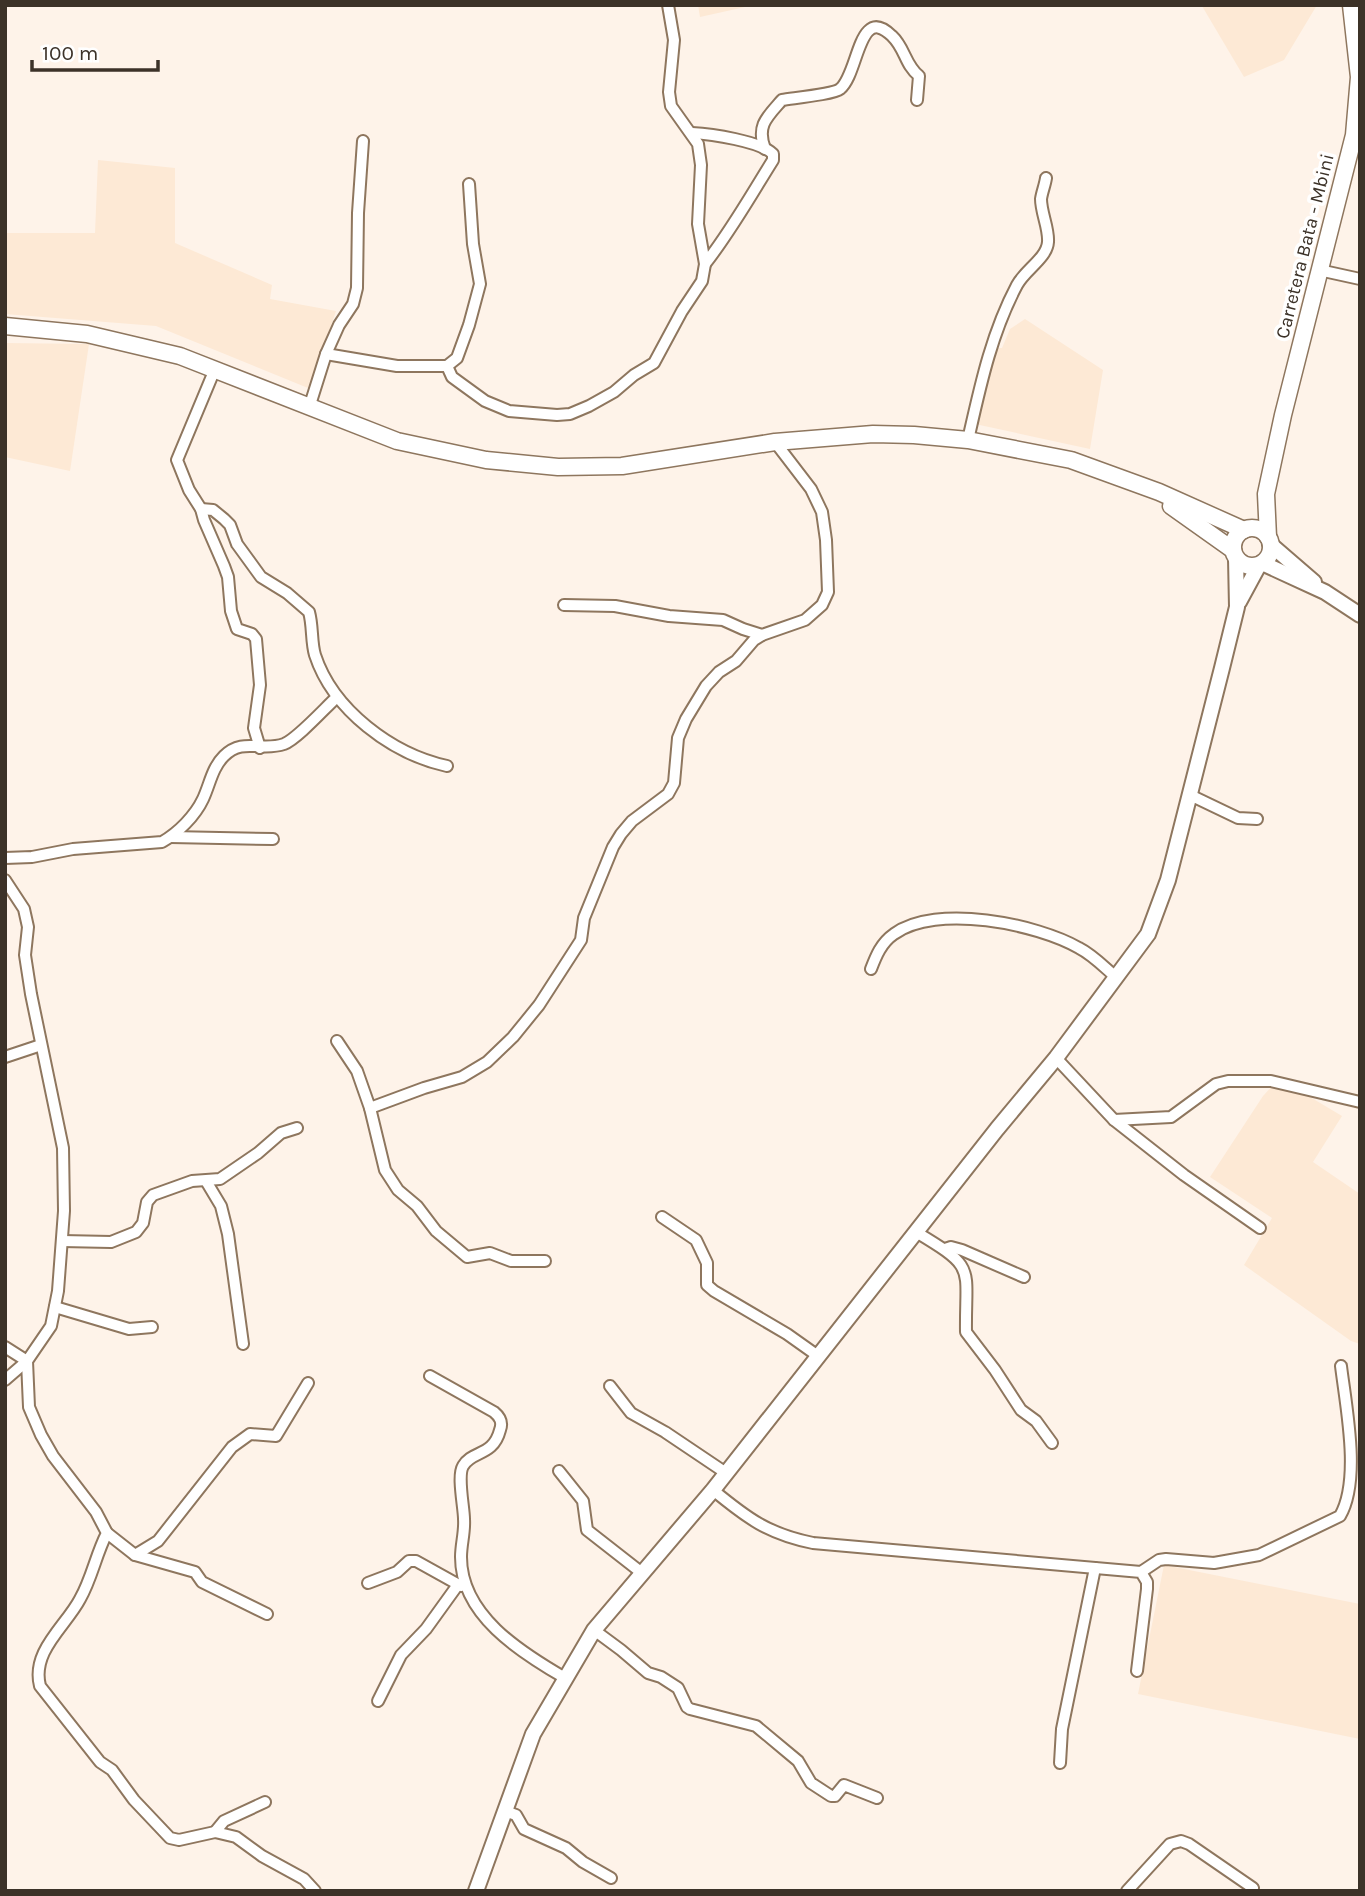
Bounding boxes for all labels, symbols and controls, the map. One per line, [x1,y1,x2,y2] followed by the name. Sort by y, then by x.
[32,28,158,72] scale bar
[42,41,99,65] text: 100 m
[1271,151,1339,341] street label: Carretera Bata - Mbini

